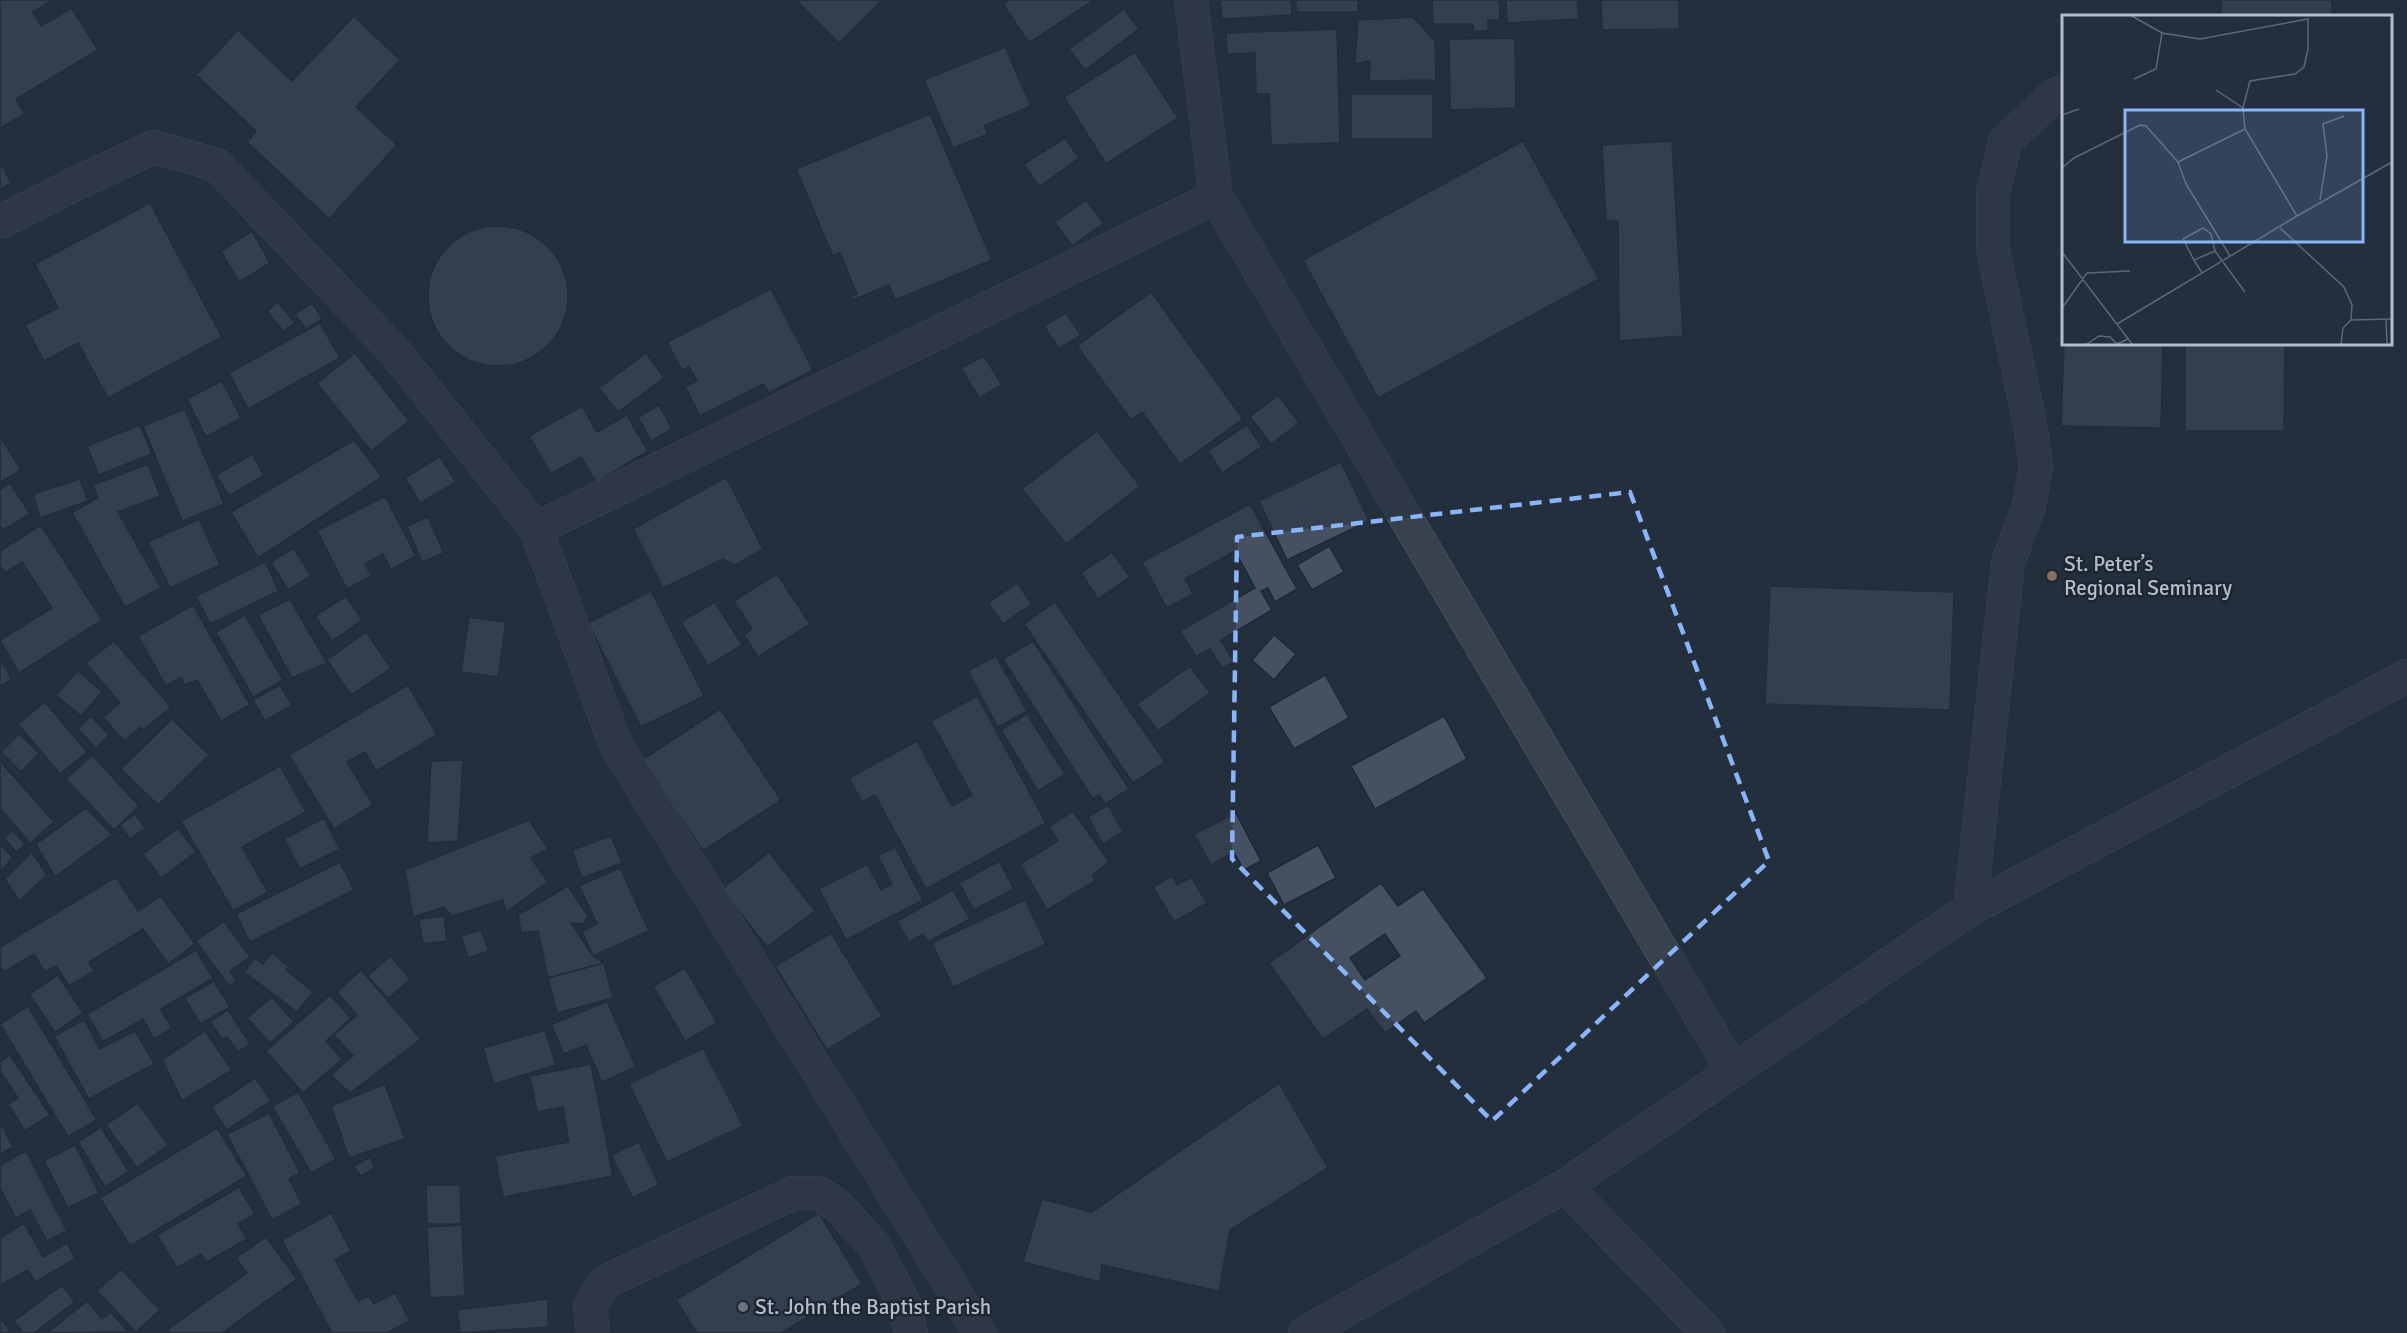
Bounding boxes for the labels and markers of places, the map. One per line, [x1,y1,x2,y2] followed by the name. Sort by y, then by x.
[2064,551,2232,601] place label: St. Peter’s Regional Seminary
[2045,569,2059,583] marker: St. Peter’s Regional Seminary
[755,1294,991,1320] place label: St. John the Baptist Parish
[736,1300,750,1314] marker: St. John the Baptist Parish

